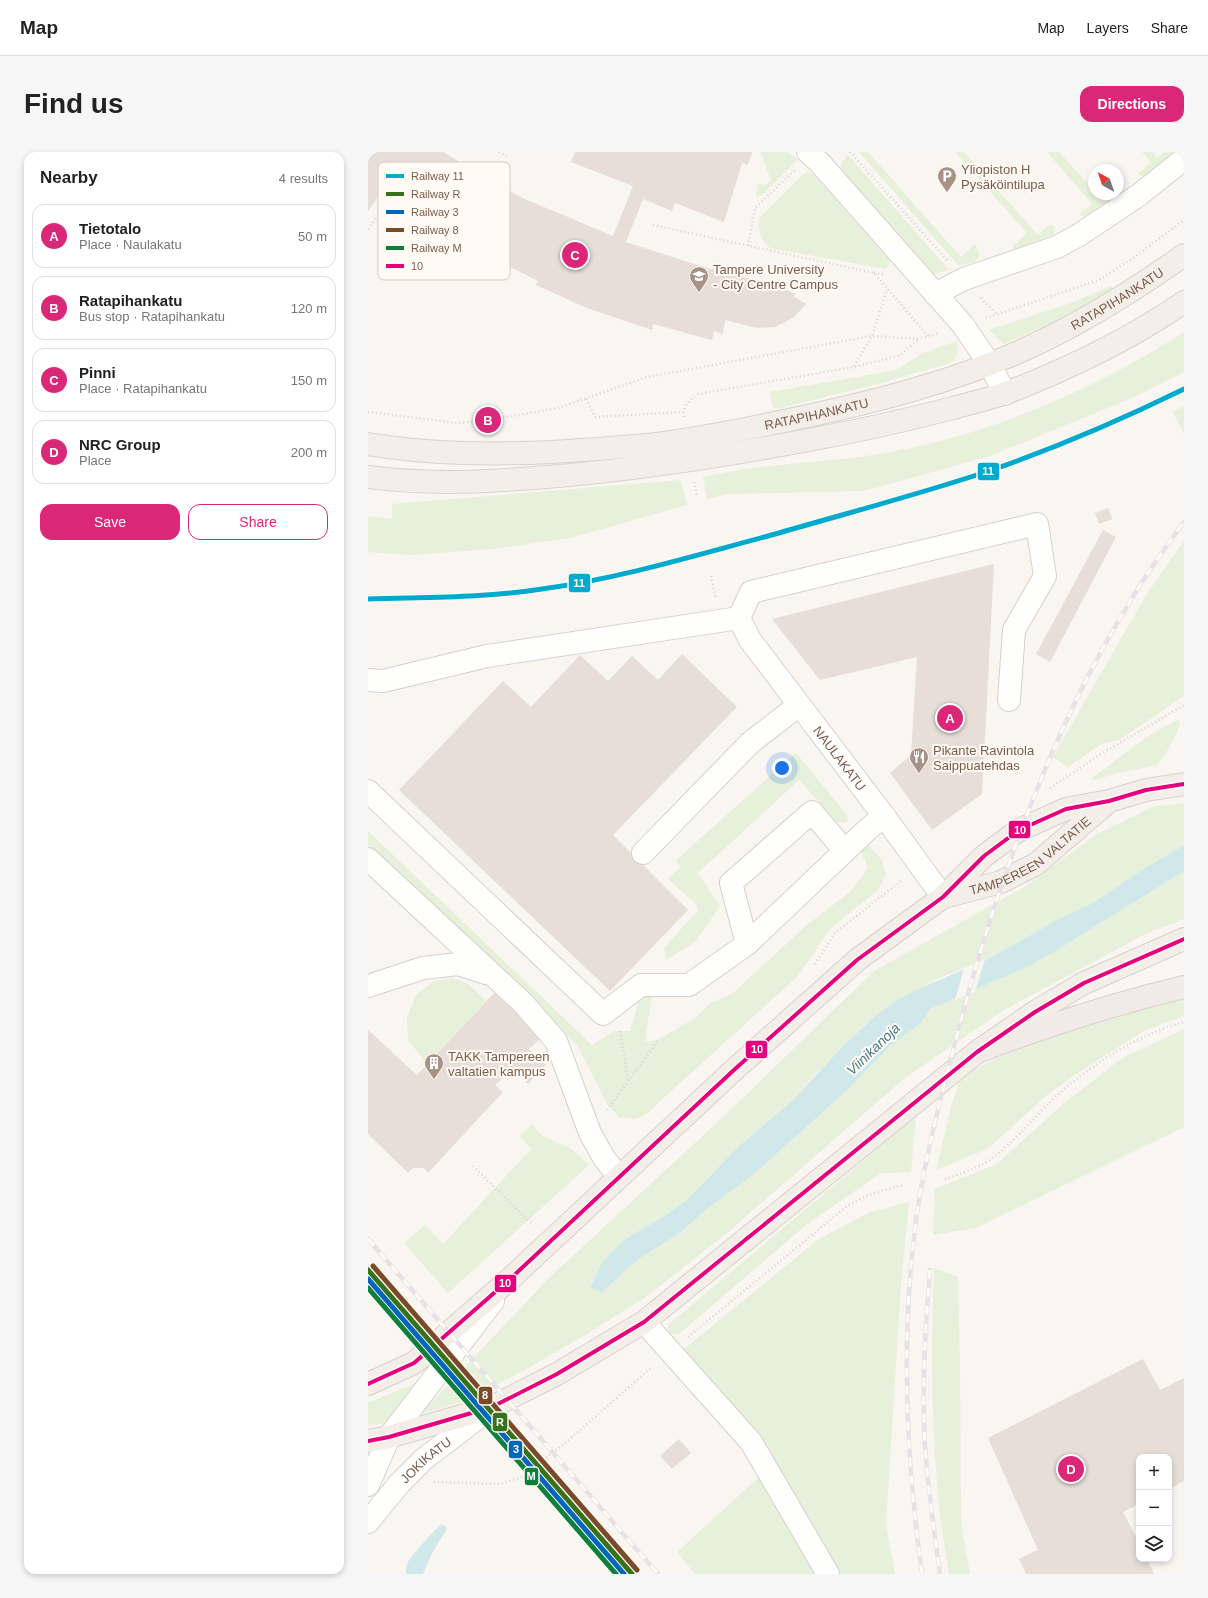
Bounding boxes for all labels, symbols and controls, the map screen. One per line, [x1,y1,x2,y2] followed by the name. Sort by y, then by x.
[20,17,58,38] text: Map
[1037,20,1065,36] text: Map
[1087,20,1129,36] text: Layers
[1151,20,1188,36] text: Share
[1080,86,1184,122] button: Directions
[24,88,124,119] text: Find us
[378,162,510,280] legend
[961,162,1046,192] place label: Yliopiston H Pysäköintilupa
[1088,164,1124,200] north arrow
[936,165,958,193] parking icon: Yliopiston H Pysäköintilupa
[40,168,98,187] text: Nearby
[411,170,464,182] text: Railway 11
[279,171,328,186] text: 4 results
[411,188,461,200] text: Railway R
[411,206,459,218] text: Railway 3
[79,220,141,237] text: Tietotalo
[411,224,459,236] text: Railway 8
[49,229,59,244] text: A
[298,229,327,244] text: 50 m
[79,237,182,252] text: Place · Naulakatu
[562,240,588,270] pin: C
[411,242,462,254] text: Railway M
[411,260,423,272] text: 10
[713,262,838,292] place label: Tampere University - City Centre Campus
[1068,264,1166,333] street label: RATAPIHANKATU
[688,265,710,293] school or university icon: Tampere University - City Centre Campus
[79,292,182,309] text: Ratapihankatu
[49,301,59,316] text: B
[291,301,327,316] text: 120 m
[79,309,225,324] text: Bus stop · Ratapihankatu
[79,364,116,381] text: Pinni
[49,373,59,388] text: C
[291,373,327,388] text: 150 m
[79,381,207,396] text: Place · Ratapihankatu
[763,395,870,432] street label: RATAPIHANKATU
[475,405,501,435] pin: B
[79,436,161,453] text: NRC Group
[49,445,59,460] text: D
[291,445,327,460] text: 200 m
[79,453,112,468] text: Place
[977,462,1000,481] line badge: 11
[982,465,994,477] text: 11
[40,504,180,540] button: Save
[188,504,328,540] button: Share
[568,573,591,593] line badge: 11
[573,577,585,589] text: 11
[937,703,963,733] pin: A
[811,723,869,793] street label: NAULAKATU
[933,743,1035,773] place label: Pikante Ravintola Saippuatehdas
[908,746,930,774] restaurant icon: Pikante Ravintola Saippuatehdas
[772,758,792,778] your location
[968,813,1094,898] street label: TAMPEREEN VALTATIE
[1008,820,1031,839] line badge: 10
[1014,824,1026,836] text: 10
[843,1020,903,1078] water label: Viinikanoja
[745,1040,768,1059] line badge: 10
[751,1043,763,1055] text: 10
[448,1049,549,1079] place label: TAKK Tampereen valtatien kampus
[423,1052,445,1080] building icon: TAKK Tampereen valtatien kampus
[494,1274,517,1293] line badge: 10
[499,1277,511,1289] text: 10
[478,1386,493,1405] line badge: 8
[482,1389,488,1401] text: 8
[492,1412,508,1432] line badge: R
[496,1416,504,1428] text: R
[397,1434,454,1486] street label: JOKIKATU
[508,1440,523,1459] line badge: 3
[513,1443,519,1455] text: 3
[1058,1454,1084,1484] pin: D
[1136,1454,1172,1562] map controls
[1136,1454,1172,1490] button: +
[524,1467,539,1486] line badge: M
[526,1470,536,1482] text: M
[1136,1490,1172,1526] button: −
[1136,1526,1172,1562] button: layers

